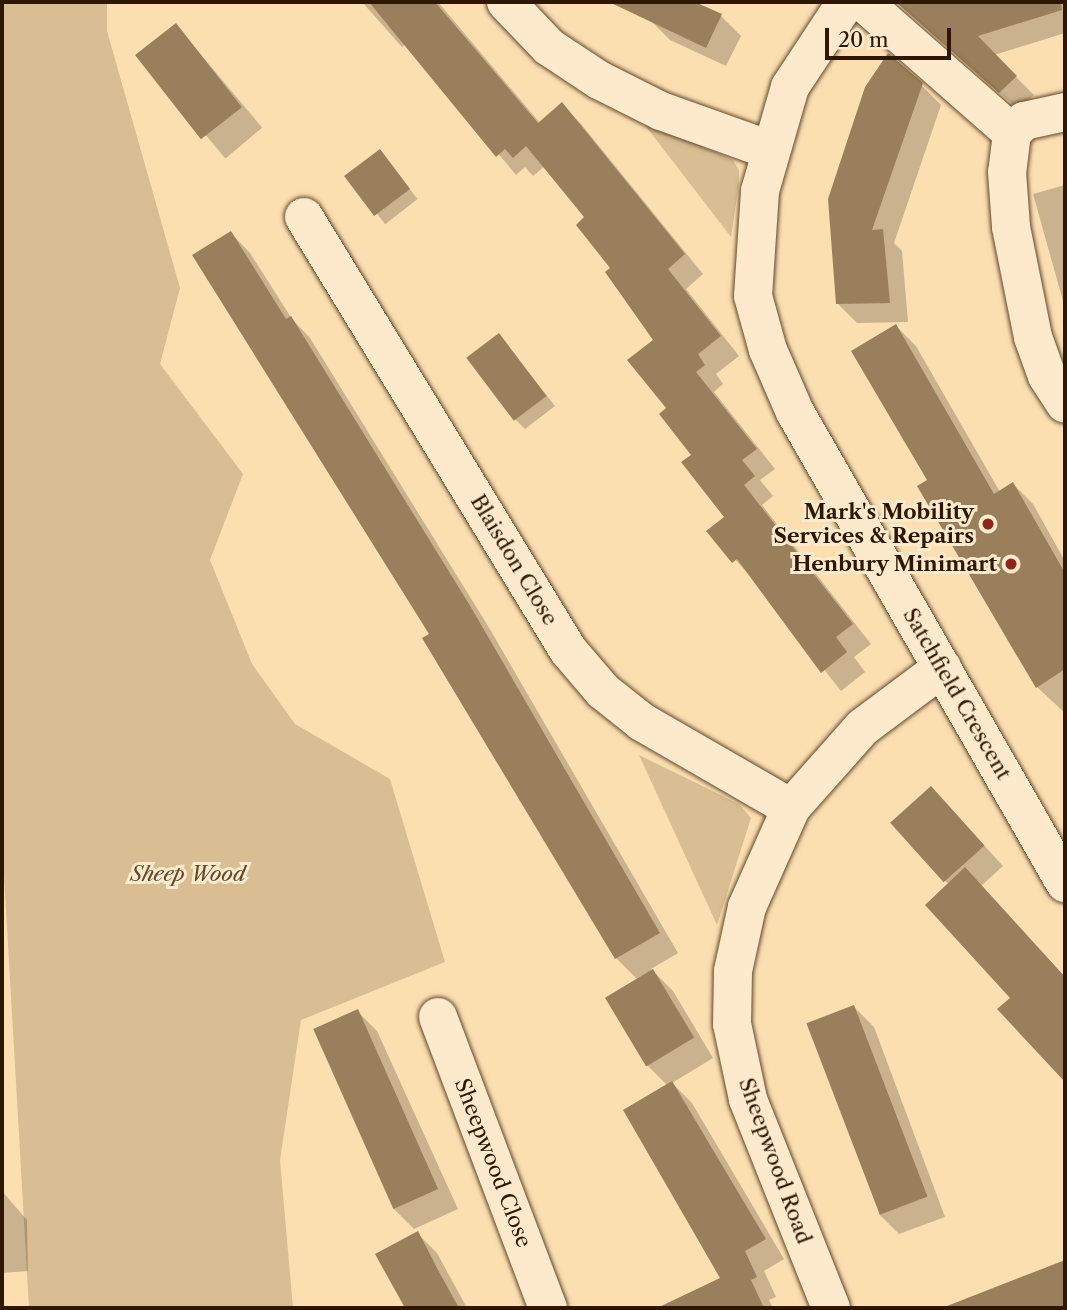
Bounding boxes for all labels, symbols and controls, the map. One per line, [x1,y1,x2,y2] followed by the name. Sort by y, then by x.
[829,14,955,58] scale bar
[838,27,889,52] text: 20 m
[465,490,563,630] street label: Blaisdon Close
[774,499,974,549] place label: Mark's Mobility Services & Repairs
[980,516,996,532] marker: Mark's Mobility Services & Repairs
[792,551,997,577] place label: Henbury Minimart
[1003,556,1019,572] marker: Henbury Minimart
[898,604,1016,784] street label: Satchfield Crescent
[131,861,245,887] park label: Sheep Wood
[449,1075,537,1251] street label: Sheepwood Close
[733,1075,817,1247] street label: Sheepwood Road

